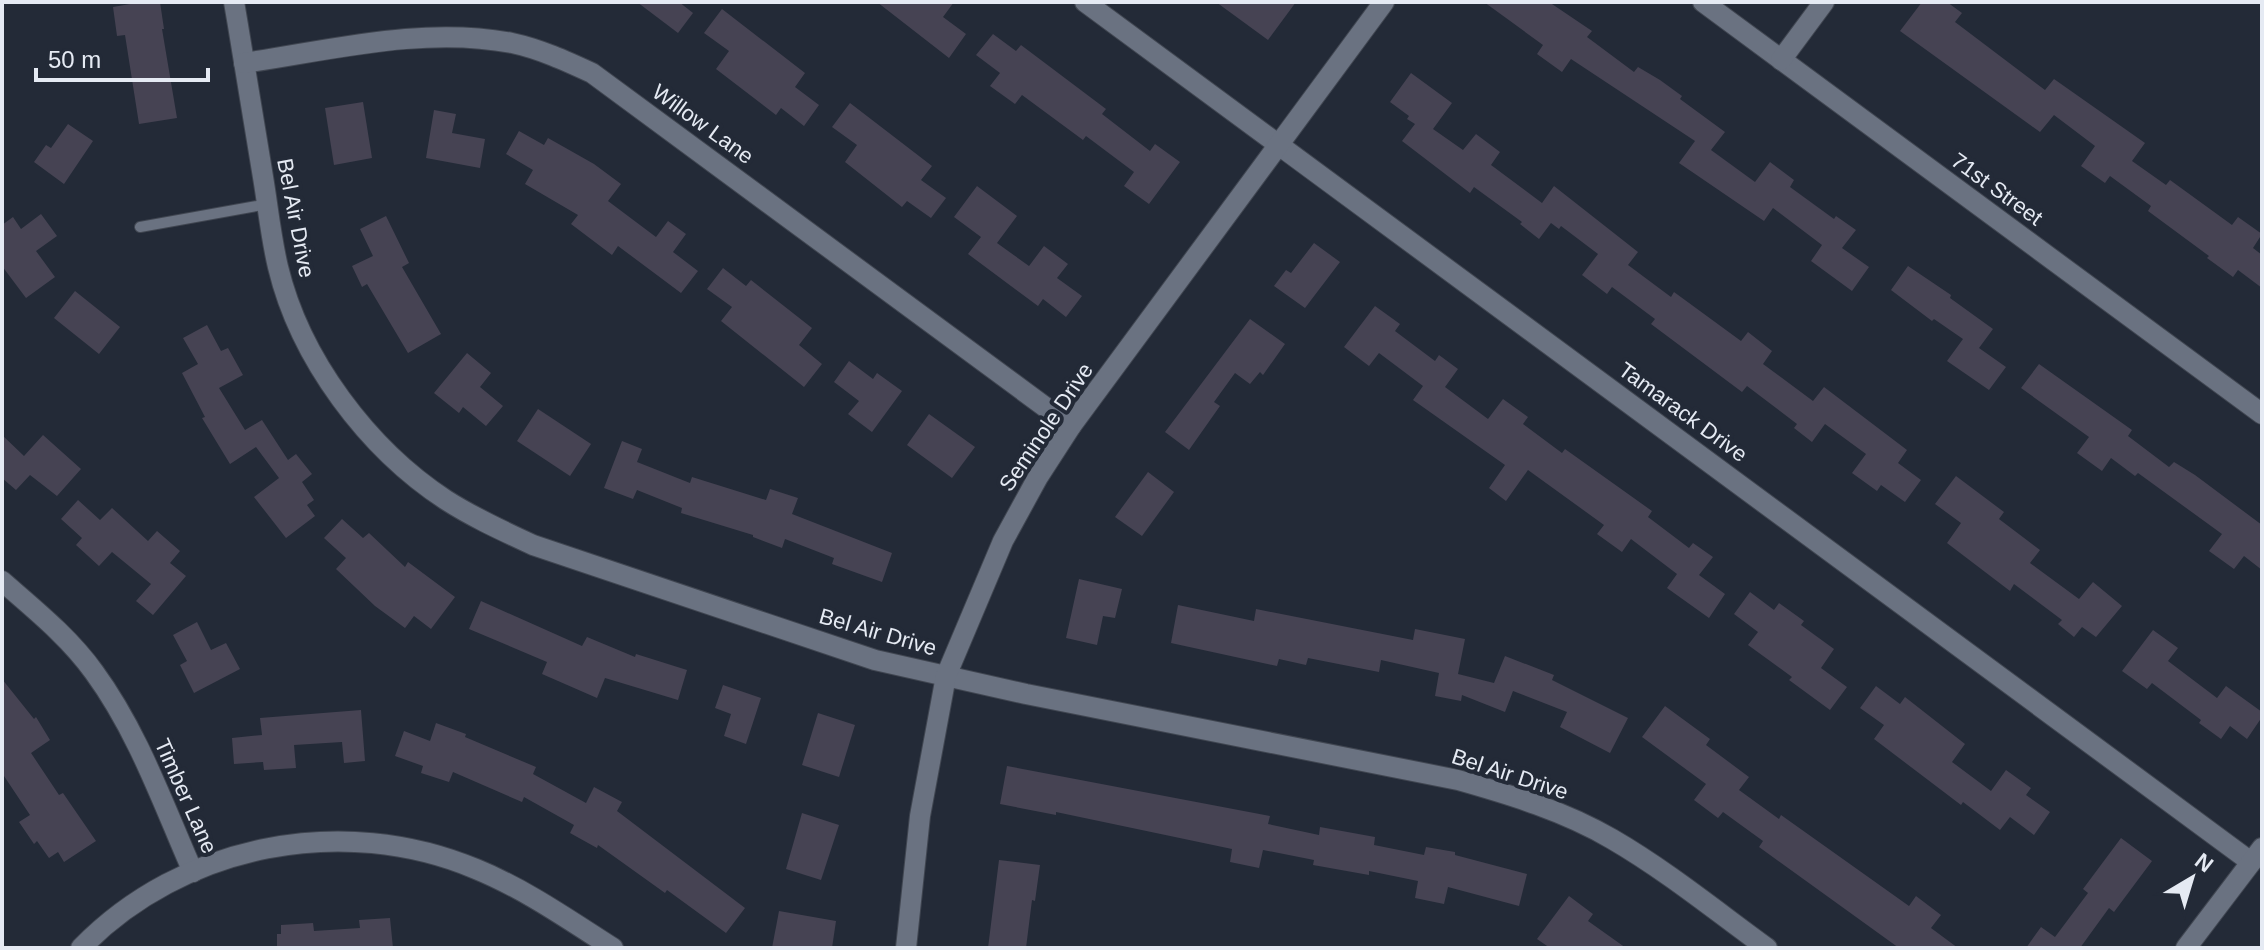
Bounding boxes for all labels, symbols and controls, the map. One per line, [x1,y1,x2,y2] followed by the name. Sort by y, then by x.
[36,32,208,82] scale bar
[48,46,101,73] text: 50 m
[648,79,758,169] street label: Willow Lane
[1947,148,2047,230] street label: 71st Street
[272,156,320,280] street label: Bel Air Drive
[1614,357,1752,467] street label: Tamarack Drive
[994,358,1098,496] street label: Seminole Drive
[816,603,940,661] street label: Bel Air Drive
[150,735,222,857] street label: Timber Lane
[1449,743,1571,805] street label: Bel Air Drive
[2152,838,2232,918] north arrow
[2190,848,2218,877] text: N

